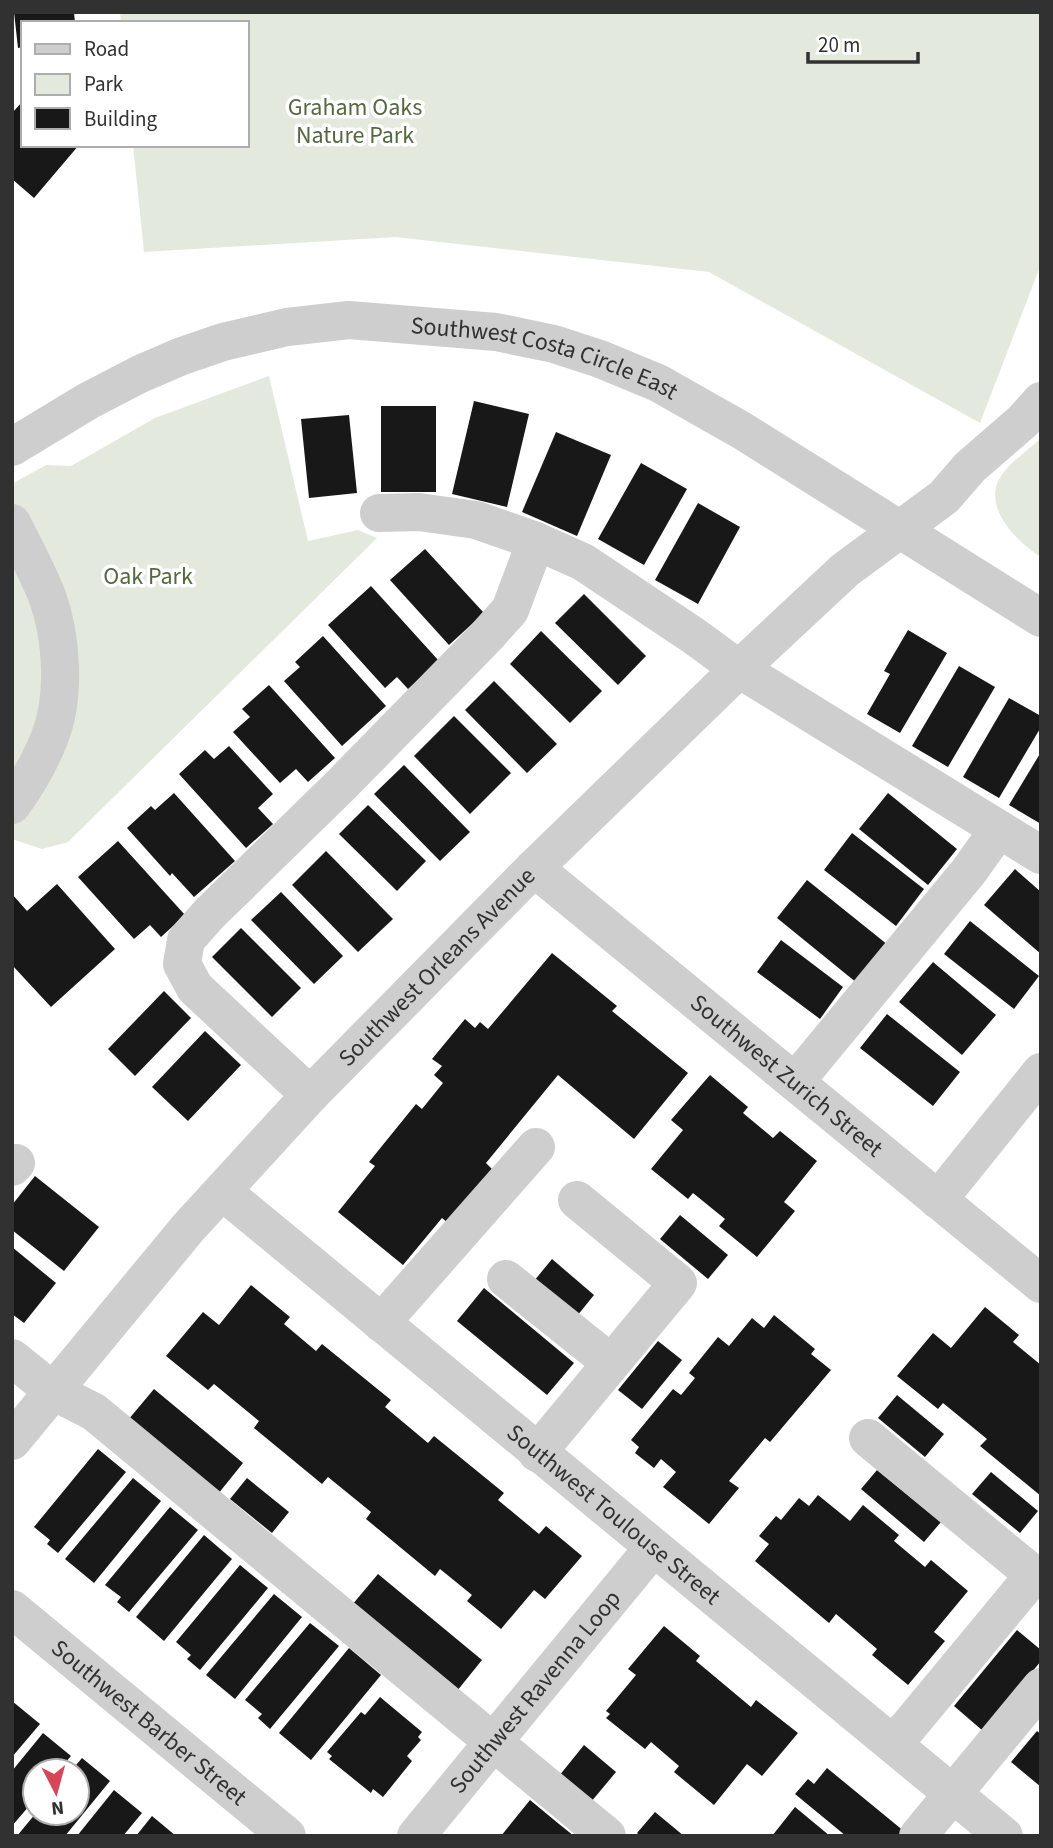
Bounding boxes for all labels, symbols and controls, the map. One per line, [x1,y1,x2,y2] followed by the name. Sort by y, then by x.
[21,21,248,147] legend
[808,21,918,65] scale bar
[818,30,860,60] text: 20 m
[84,34,129,64] text: Road
[84,69,124,99] text: Park
[288,90,422,153] park label: Graham Oaks Nature Park
[84,104,158,134] text: Building
[410,308,684,409] street label: Southwest Costa Circle East
[103,559,193,594] park label: Oak Park
[330,859,543,1075] street label: Southwest Orleans Avenue
[682,986,890,1166] street label: Southwest Zurich Street
[499,1416,728,1613] street label: Southwest Toulouse Street
[441,1583,630,1801] street label: Southwest Ravenna Loop
[43,1631,254,1814] street label: Southwest Barber Street
[21,1757,91,1827] north arrow
[50,1793,65,1822] text: N

